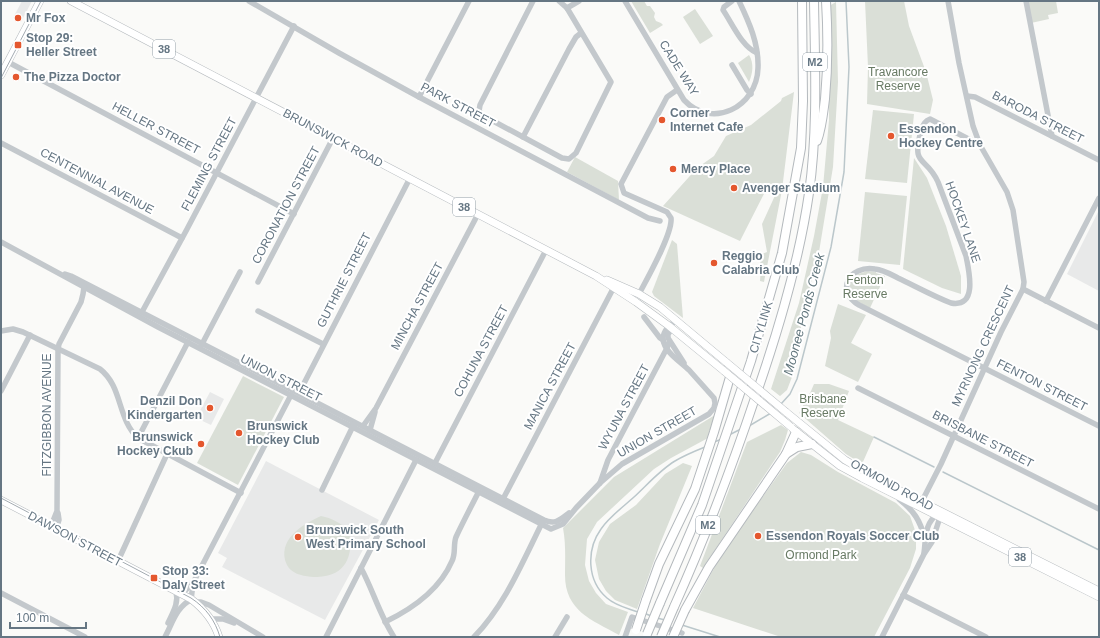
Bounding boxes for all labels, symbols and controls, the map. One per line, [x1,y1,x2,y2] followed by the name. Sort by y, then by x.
[26,11,66,25] place label: Mr Fox
[13,13,23,23] marker: Mr Fox
[26,31,97,59] place label: Stop 29: Heller Street
[656,38,702,98] street label: CADE WAY
[13,40,23,50] marker: Stop 29: Heller Street
[153,40,175,58] road number: 38
[803,53,827,71] road number: M2
[868,65,928,93] park label: Travancore Reserve
[24,70,121,84] place label: The Pizza Doctor
[11,72,21,82] marker: The Pizza Doctor
[418,79,498,131] street label: PARK STREET
[990,88,1087,146] street label: BARODA STREET
[110,99,203,157] street label: HELLER STREET
[281,106,386,170] street label: BRUNSWICK ROAD
[670,106,744,134] place label: Corner Internet Cafe
[178,114,240,213] street label: FLEMING STREET
[657,115,667,125] marker: Corner Internet Cafe
[899,122,983,150] place label: Essendon Hockey Centre
[886,131,896,141] marker: Essendon Hockey Centre
[249,143,323,266] street label: CORONATION STREET
[38,145,156,217] street label: CENTENNIAL AVENUE
[681,162,751,176] place label: Mercy Place
[668,164,678,174] marker: Mercy Place
[943,179,983,265] street label: HOCKEY LANE
[742,181,840,195] place label: Avenger Stadium
[729,183,739,193] marker: Avenger Stadium
[453,198,475,216] road number: 38
[314,230,374,330] street label: GUTHRIE STREET
[722,249,799,277] place label: Reggio Calabria Club
[780,250,828,377] water label: Moonee Ponds Creek
[709,258,719,268] marker: Reggio Calabria Club
[388,259,446,352] street label: MINCHA STREET
[843,273,888,301] park label: Fenton Reserve
[949,283,1018,409] street label: MYRNONG CRESCENT
[746,299,776,355] street label: CITYLINK
[451,302,511,399] street label: COHUNA STREET
[521,339,579,432] street label: MANICA STREET
[238,351,325,405] street label: UNION STREET
[40,353,54,477] street label: FITZGIBBON AVENUE
[994,356,1090,414] street label: FENTON STREET
[596,361,653,452] street label: WYUNA STREET
[799,392,847,420] park label: Brisbane Reserve
[127,394,202,422] place label: Denzil Don Kindergarten
[205,403,215,413] marker: Denzil Don Kindergarten
[615,403,700,460] street label: UNION STREET
[930,407,1036,471] street label: BRISBANE STREET
[247,419,320,447] place label: Brunswick Hockey Club
[234,428,244,438] marker: Brunswick Hockey Club
[117,430,193,458] place label: Brunswick Hockey Ckub
[196,439,206,449] marker: Brunswick Hockey Ckub
[848,456,936,514] street label: ORMOND ROAD
[26,508,125,570] street label: DAWSON STREET
[696,516,720,534] road number: M2
[306,523,426,551] place label: Brunswick South West Primary School
[766,529,939,543] place label: Essendon Royals Soccer Club
[753,531,763,541] marker: Essendon Royals Soccer Club
[293,532,303,542] marker: Brunswick South West Primary School
[785,548,858,562] park label: Ormond Park
[1009,548,1031,566] road number: 38
[162,564,225,592] place label: Stop 33: Daly Street
[149,573,159,583] marker: Stop 33: Daly Street
[10,604,86,630] scale bar
[16,611,49,625] text: 100 m

